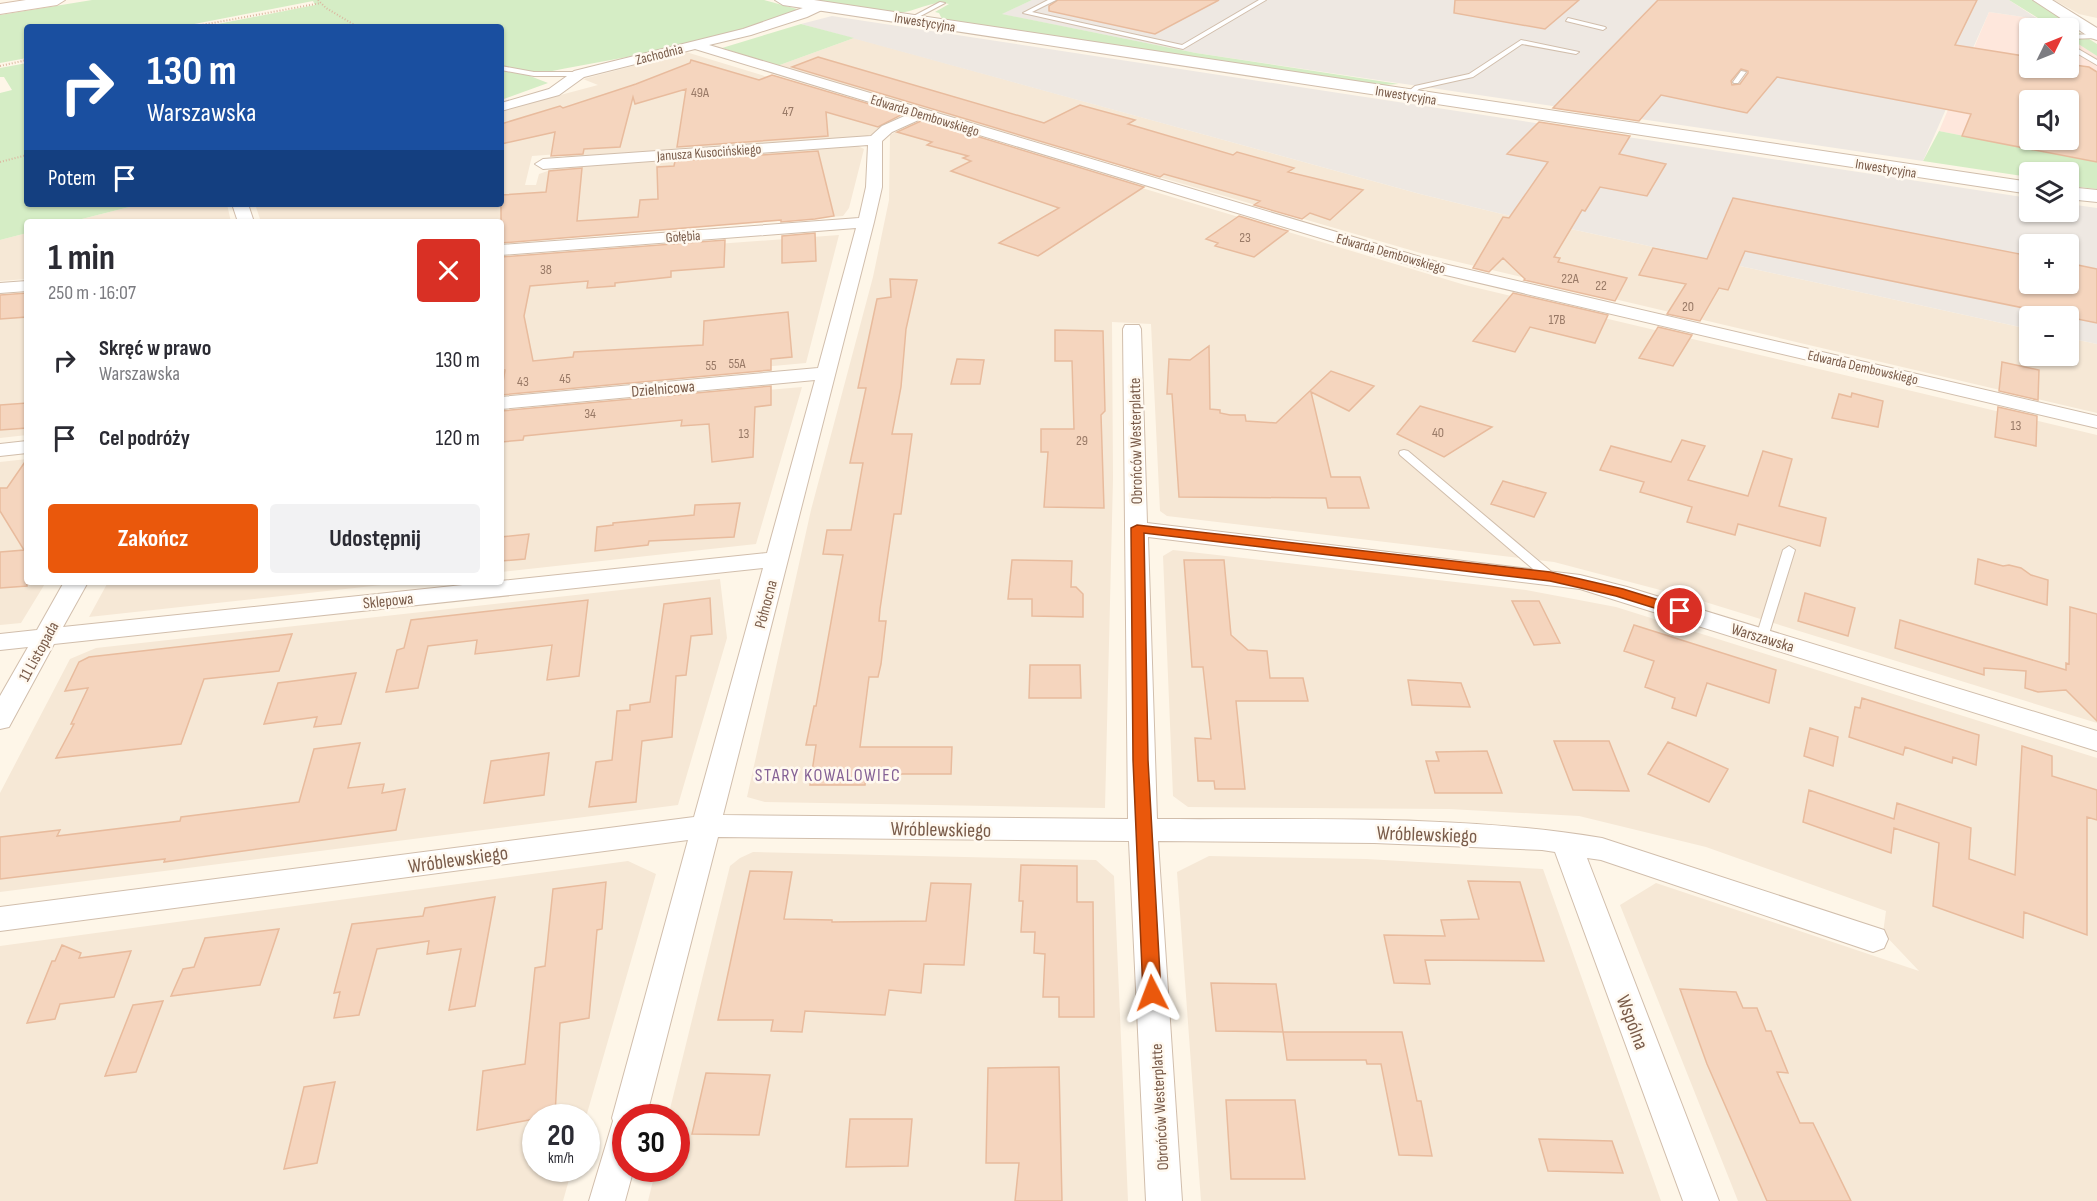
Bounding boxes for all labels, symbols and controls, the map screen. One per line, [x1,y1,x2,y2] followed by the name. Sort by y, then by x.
[893,9,957,36] street label: Inwestycyjna
[2019,18,2079,78] north arrow
[2019,18,2079,366] map controls
[634,40,685,69] street label: Zachodnia
[147,46,237,97] text: 130 m
[48,48,126,126] icon: right
[1374,82,1438,109] street label: Inwestycyjna
[691,84,710,101] house number: 49A
[2019,90,2079,150] button: sound
[868,91,981,140] street label: Edwarda Dembowskiego
[147,97,256,129] text: Warszawska
[782,103,794,120] house number: 47
[655,140,762,165] street label: Janusza Kusocińskiego
[1854,155,1918,182] street label: Inwestycyjna
[108,162,141,195] icon: arrive
[2019,162,2079,222] button: layers
[48,165,96,192] text: Potem
[665,227,701,246] street label: Gołębia
[1239,229,1251,246] house number: 23
[1334,230,1448,277] street label: Edwarda Dembowskiego
[2019,234,2079,294] button: +
[48,237,115,280] text: 1 min
[417,239,480,302] button: close
[540,261,552,278] house number: 38
[1561,270,1580,287] house number: 22A
[1595,277,1607,294] house number: 22
[48,281,136,305] text: 250 m · 16:07
[1682,298,1694,315] house number: 20
[2019,306,2079,366] button: −
[1549,311,1565,328] house number: 17B
[99,335,211,362] text: Skręć w prawo
[48,344,81,377] icon: right
[436,347,480,374] text: 130 m
[1806,347,1920,388] street label: Edwarda Dembowskiego
[728,355,747,372] house number: 55A
[705,357,717,374] house number: 55
[99,362,180,386] text: Warszawska
[559,370,571,387] house number: 45
[517,373,529,390] house number: 43
[631,377,696,402] street label: Dzielnicowa
[1126,377,1147,504] street label: Obrońców Westerplatte
[584,405,596,422] house number: 34
[2011,417,2022,434] house number: 13
[48,422,81,455] icon: arrive
[1432,424,1444,441] house number: 40
[99,425,190,452] text: Cel podróży
[436,425,480,452] text: 120 m
[739,425,750,442] house number: 13
[1076,432,1088,449] house number: 29
[48,504,258,573] button: Zakończ
[270,504,480,573] button: Udostępnij
[751,578,782,631] street label: Północna
[1654,585,1705,636] pin
[362,589,414,614] street label: Sklepowa
[1663,594,1696,627] icon: arrive
[15,619,63,685] street label: 11 Listopada
[1729,620,1796,657] street label: Warszawska
[755,765,901,786] district label: STARY KOWALOWIEC
[891,817,991,843] street label: Wróblewskiego
[1376,821,1478,849] street label: Wróblewskiego
[407,841,510,879] street label: Wróblewskiego
[1120,961,1184,1025] position arrow
[1611,992,1653,1053] street label: Wspólna
[1148,1043,1173,1171] street label: Obrońców Westerplatte
[612,1104,690,1182] speed limit sign: 30
[547,1118,575,1154] text: 20
[548,1149,574,1168] text: km/h

